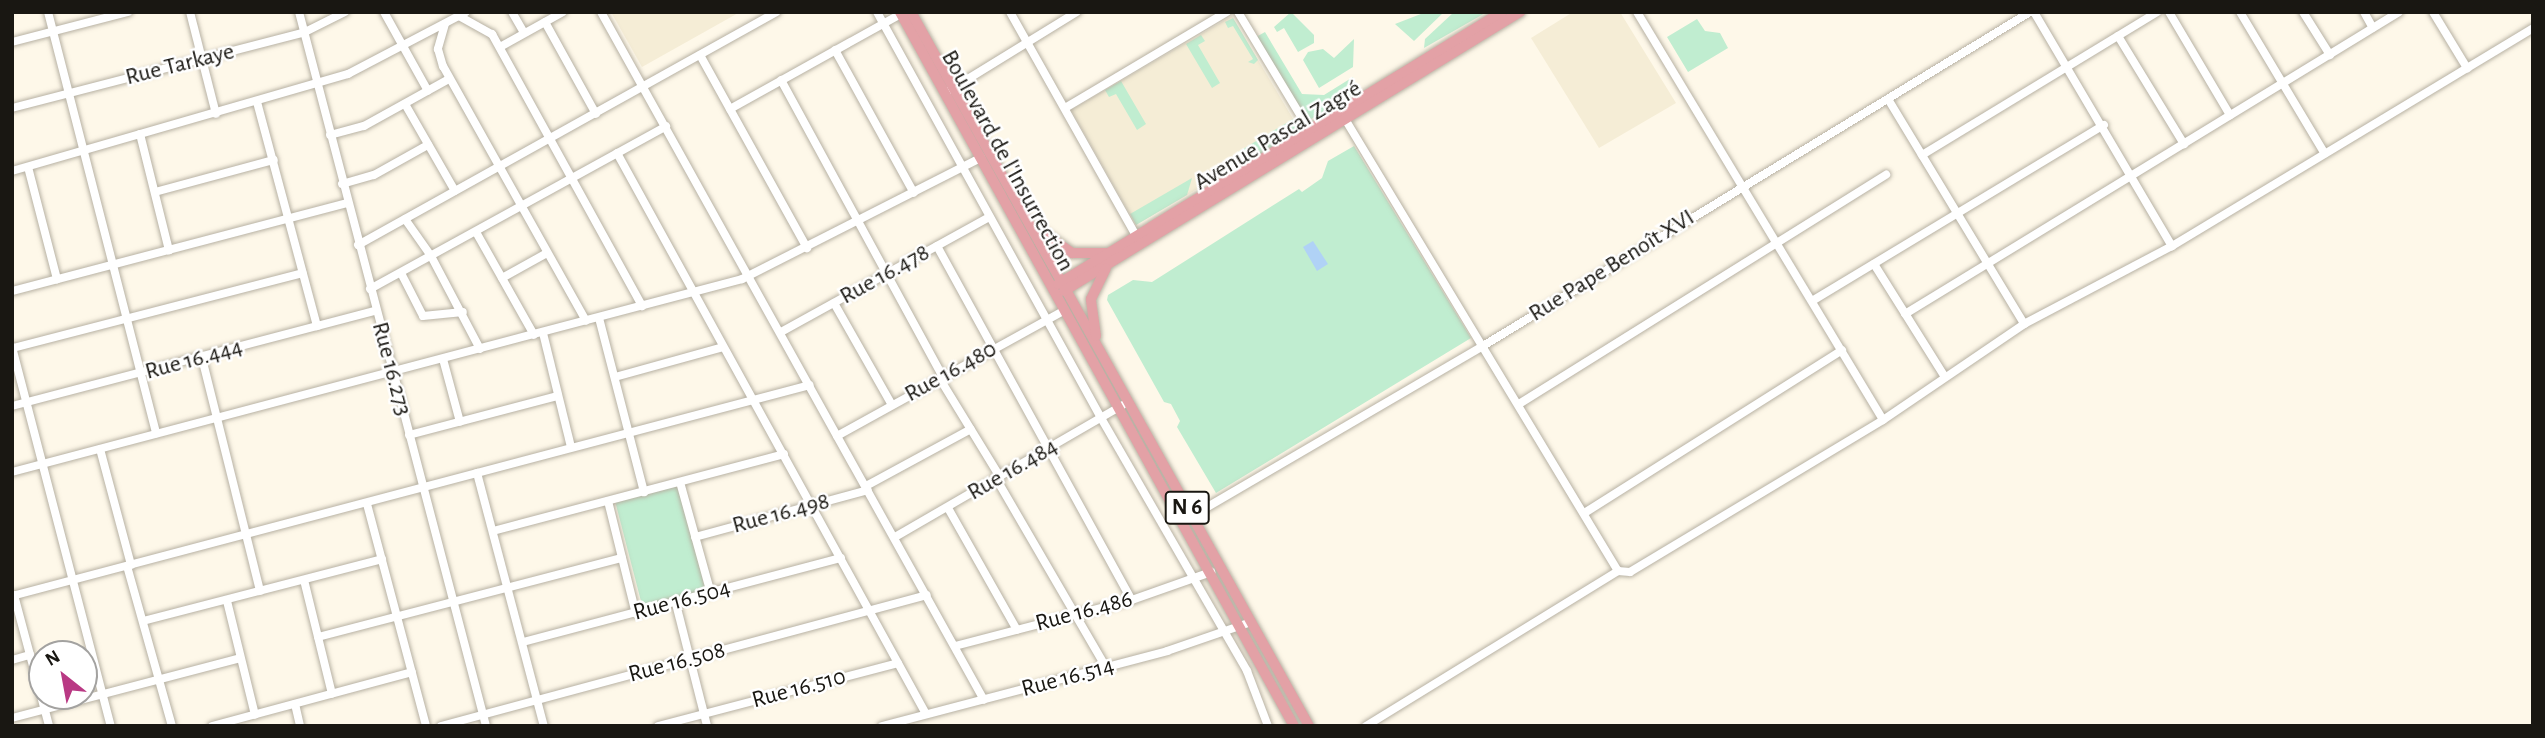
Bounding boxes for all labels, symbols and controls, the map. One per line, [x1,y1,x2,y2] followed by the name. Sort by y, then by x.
[123,38,237,92] street label: Rue Tarkaye
[934,45,1080,277] street label: Boulevard de l'Insurrection
[1189,75,1367,197] street label: Avenue Pascal Zagré
[1524,204,1700,328] street label: Rue Pape Benoît XVI
[835,239,935,311] street label: Rue 16.478
[365,319,417,419] street label: Rue 16.273
[142,333,246,387] street label: Rue 16.444
[900,335,1002,409] street label: Rue 16.480
[963,433,1063,507] street label: Rue 16.484
[729,487,833,541] street label: Rue 16.498
[1164,488,1210,528] road number: N 6
[630,574,734,628] street label: Rue 16.504
[1032,585,1136,639] street label: Rue 16.486
[625,636,729,690] street label: Rue 16.508
[28,640,98,710] north arrow
[42,647,64,670] text: N
[1018,652,1118,704] street label: Rue 16.514
[749,663,849,715] street label: Rue 16.510

